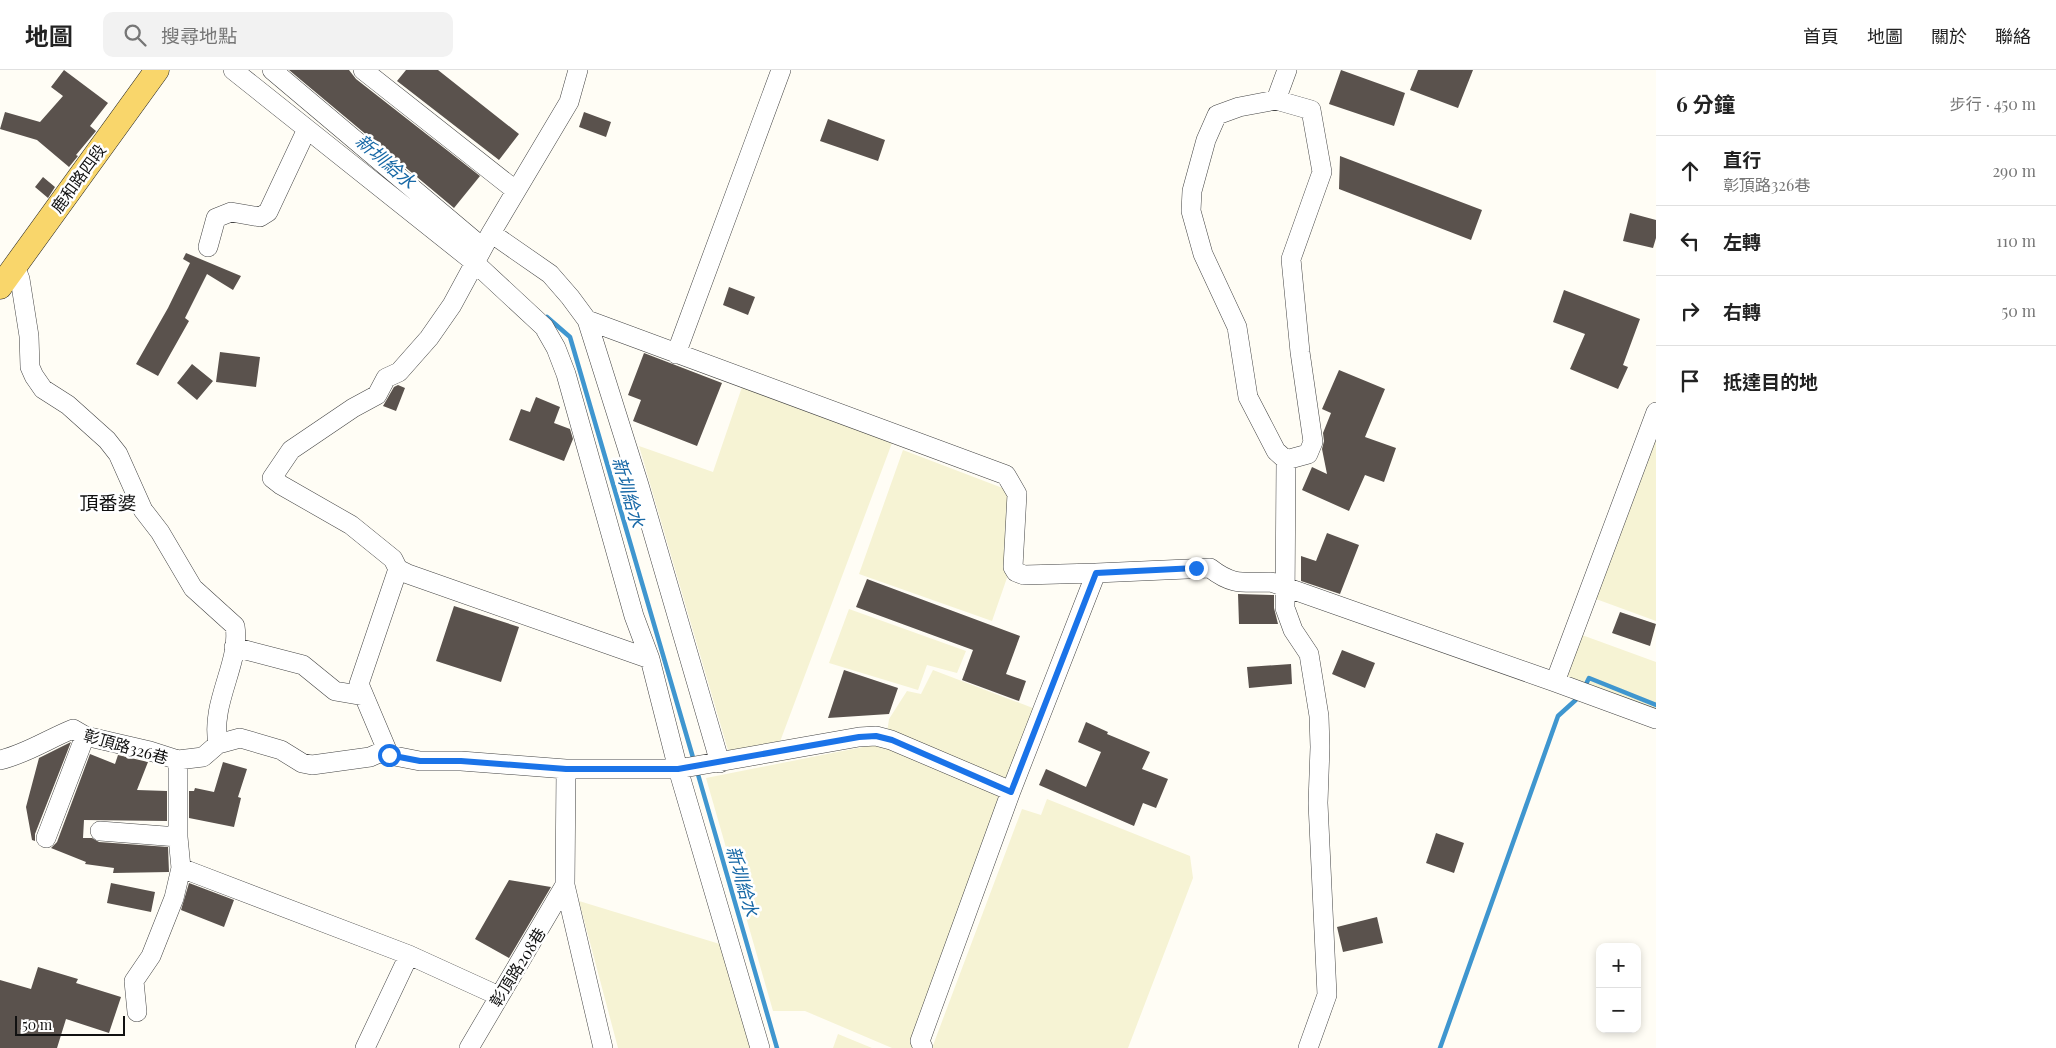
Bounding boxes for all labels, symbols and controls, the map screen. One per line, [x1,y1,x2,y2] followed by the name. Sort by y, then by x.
[103,12,453,57] search box
[25,19,73,51] text: 地圖
[121,21,149,49] icon: search
[161,22,237,48] text: 搜尋地點
[1803,24,1839,48] text: 首頁
[1867,24,1903,48] text: 地圖
[1931,24,1967,48] text: 關於
[1995,24,2031,48] text: 聯絡
[1676,89,1735,117] text: 6 分鐘
[1950,93,2036,114] text: 步行 · 450 m
[351,128,422,194] water label: 新圳給水
[46,139,110,217] street label: 鹿和路四段
[1723,146,1761,172] text: 直行
[1676,157,1704,185] icon: ahead
[1992,160,2036,181] text: 290 m
[1723,174,1810,195] text: 彰頂路326巷
[1676,227,1704,255] icon: left
[1723,228,1761,254] text: 左轉
[1996,230,2036,251] text: 110 m
[1676,297,1704,325] icon: right
[1723,298,1761,324] text: 右轉
[2002,300,2036,321] text: 50 m
[1676,367,1704,395] icon: arrive
[1723,368,1818,394] text: 抵達目的地
[608,454,651,531] water label: 新圳給水
[79,489,137,515] district label: 頂番婆
[1185,557,1208,580] route end
[81,724,171,768] street label: 彰頂路326巷
[378,744,401,767] route start
[722,843,765,920] water label: 新圳給水
[484,923,550,1011] street label: 彰頂路208巷
[1596,943,1641,1033] map controls
[1596,943,1641,988] button: +
[1596,988,1641,1033] button: −
[15,1013,125,1036] scale bar
[22,1015,52,1034] text: 50 m

